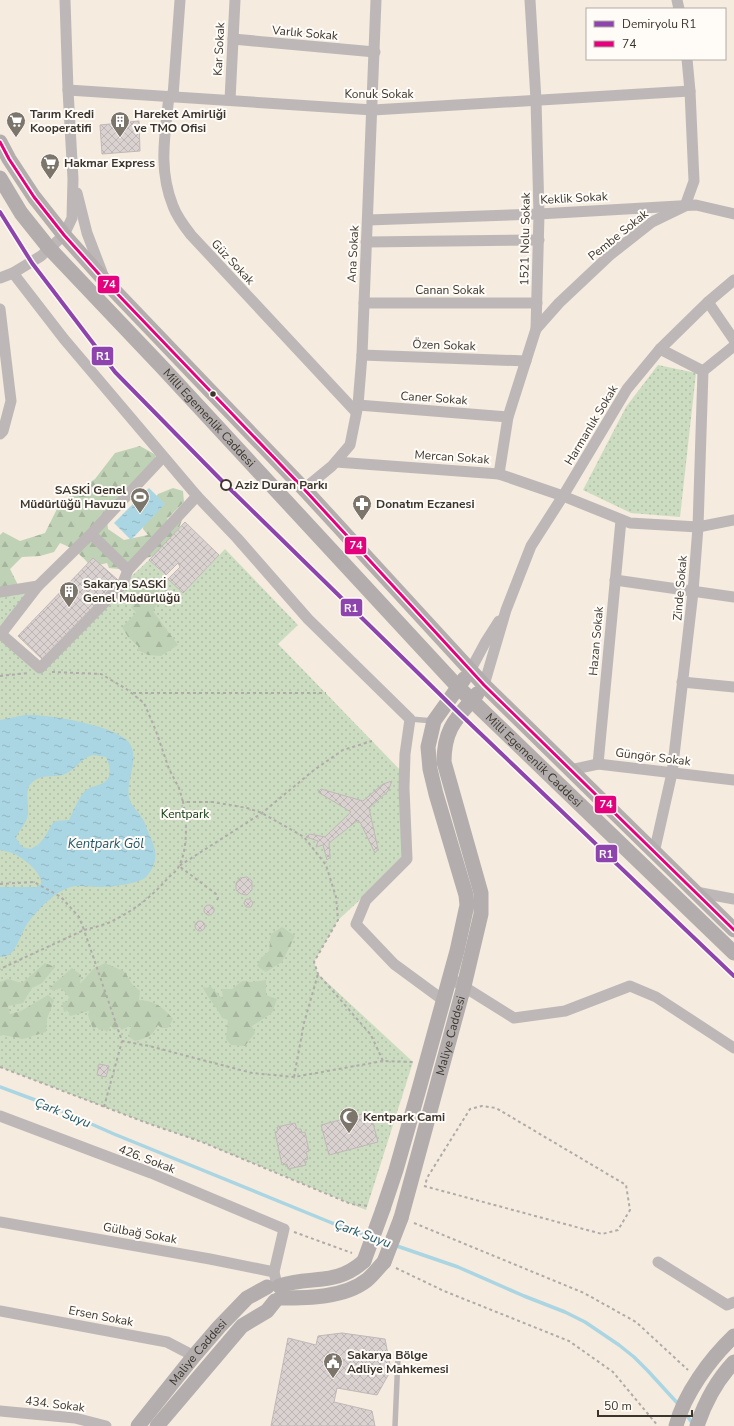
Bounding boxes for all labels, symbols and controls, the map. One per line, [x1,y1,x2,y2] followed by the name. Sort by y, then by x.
[586,8,726,60] legend
[622,16,696,32] text: Demiryolu R1
[210,21,228,76] street label: Kar Sokak
[270,22,340,44] street label: Varlık Sokak
[622,36,636,52] text: 74
[344,86,415,102] street label: Konuk Sokak
[30,106,94,136] place label: Tarım Kredi Kooperatifi
[133,106,226,136] place label: Hareket Amirliği ve TMO Ofisi
[5,110,27,138] supermarket icon: Tarım Kredi Kooperatifi
[109,110,131,138] building icon: Hareket Amirliği ve TMO Ofisi
[39,152,61,180] supermarket icon: Hakmar Express
[64,155,155,171] place label: Hakmar Express
[540,188,609,208] street label: Keklik Sokak
[516,191,534,286] street label: 1521 Nolu Sokak
[585,205,652,264] street label: Pembe Sokak
[344,224,363,283] street label: Ana Sokak
[208,236,259,289] street label: Güz Sokak
[97,275,120,294] line badge: 74
[102,277,116,292] text: 74
[415,282,486,298] street label: Canan Sokak
[412,336,477,354] street label: Özen Sokak
[91,346,114,366] line badge: R1
[96,349,110,364] text: R1
[159,365,259,471] street label: Milli Egemenlik Caddesi
[561,381,622,468] street label: Harmanlık Sokak
[400,388,469,408] street label: Caner Sokak
[208,389,218,399] unlabelled marker
[414,446,491,468] street label: Mercan Sokak
[235,477,327,493] place label: Aziz Duran Parkı
[220,479,232,491] marker: Aziz Duran Parkı
[20,482,126,512] place label: SASKİ Genel Müdürlüğü Havuzu
[129,486,151,514] sports icon: SASKİ Genel Müdürlüğü Havuzu
[351,493,373,521] pharmacy icon: Donatım Eczanesi
[376,496,475,512] place label: Donatım Eczanesi
[344,536,367,555] line badge: 74
[349,538,363,553] text: 74
[669,554,691,621] street label: Zinde Sokak
[83,576,180,606] place label: Sakarya SASKİ Genel Müdürlüğü
[58,580,80,608] building icon: Sakarya SASKİ Genel Müdürlüğü
[340,598,363,617] line badge: R1
[344,601,358,616] text: R1
[585,605,607,676] street label: Hazan Sokak
[482,710,586,811] street label: Milli Egemenlik Caddesi
[614,744,693,770] street label: Güngör Sokak
[594,795,617,814] line badge: 74
[599,797,613,812] text: 74
[161,806,210,822] park label: Kentpark
[68,835,144,853] water label: Kentpark Göl
[595,844,618,863] line badge: R1
[599,847,613,862] text: R1
[432,994,469,1077] street label: Maliye Caddesi
[32,1093,93,1132] water label: Çark Suyu
[338,1106,360,1134] mosque icon: Kentpark Cami
[363,1109,445,1125] place label: Kentpark Cami
[116,1141,179,1178] street label: 426. Sokak
[332,1215,394,1253] water label: Çark Suyu
[102,1219,179,1248] street label: Gülbağ Sokak
[67,1302,136,1330] street label: Ersen Sokak
[166,1316,230,1389] street label: Maliye Caddesi
[347,1347,449,1377] place label: Sakarya Bölge Adliye Mahkemesi
[322,1351,344,1379] public building icon: Sakarya Bölge Adliye Mahkemesi
[24,1392,87,1416] street label: 434. Sokak
[598,1392,692,1418] scale bar
[604,1398,632,1414] text: 50 m

